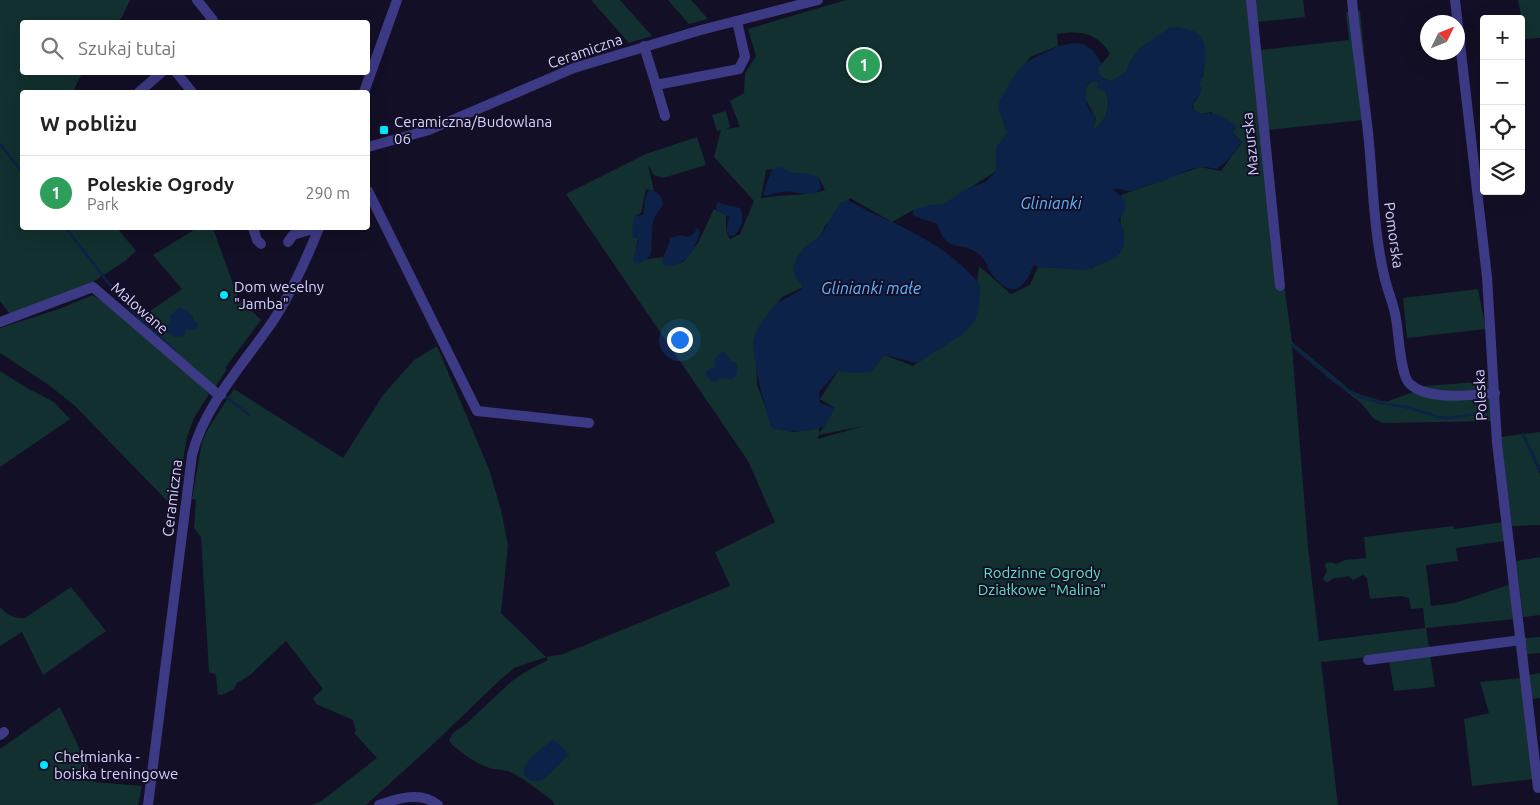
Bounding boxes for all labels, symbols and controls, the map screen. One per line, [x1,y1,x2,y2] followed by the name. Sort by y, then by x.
[1420,15,1465,60] north arrow
[1480,15,1525,195] map controls
[1480,15,1525,60] button: +
[20,20,370,75] search box
[546,30,624,72] street label: Ceramiczna
[38,34,66,62] icon: search
[78,37,176,59] text: Szukaj tutaj
[848,46,880,84] pin: 1
[1480,60,1525,105] button: −
[1480,105,1525,150] button: locate
[40,111,137,135] text: W pobliżu
[1238,111,1262,177] street label: Mazurska
[394,113,552,147] place label: Ceramiczna/Budowlana 06
[378,124,390,136] marker: Ceramiczna/Budowlana 06
[1480,150,1525,195] button: layers
[87,173,234,195] text: Poleskie Ogrody
[51,184,61,202] text: 1
[305,184,350,202] text: 290 m
[1020,194,1083,212] water label: Glinianki
[87,195,119,213] text: Park
[1381,201,1407,269] street label: Pomorska
[234,278,324,312] place label: Dom weselny "Jamba"
[108,279,172,337] street label: Malowane
[821,279,921,297] water label: Glinianki małe
[218,289,230,301] marker: Dom weselny "Jamba"
[667,327,693,353] your location
[1470,369,1490,421] street label: Poleska
[159,458,185,538] street label: Ceramiczna
[978,564,1106,598] park label: Rodzinne Ogrody Działkowe "Malina"
[54,748,178,782] place label: Chełmianka - boiska treningowe
[38,759,50,771] marker: Chełmianka - boiska treningowe

